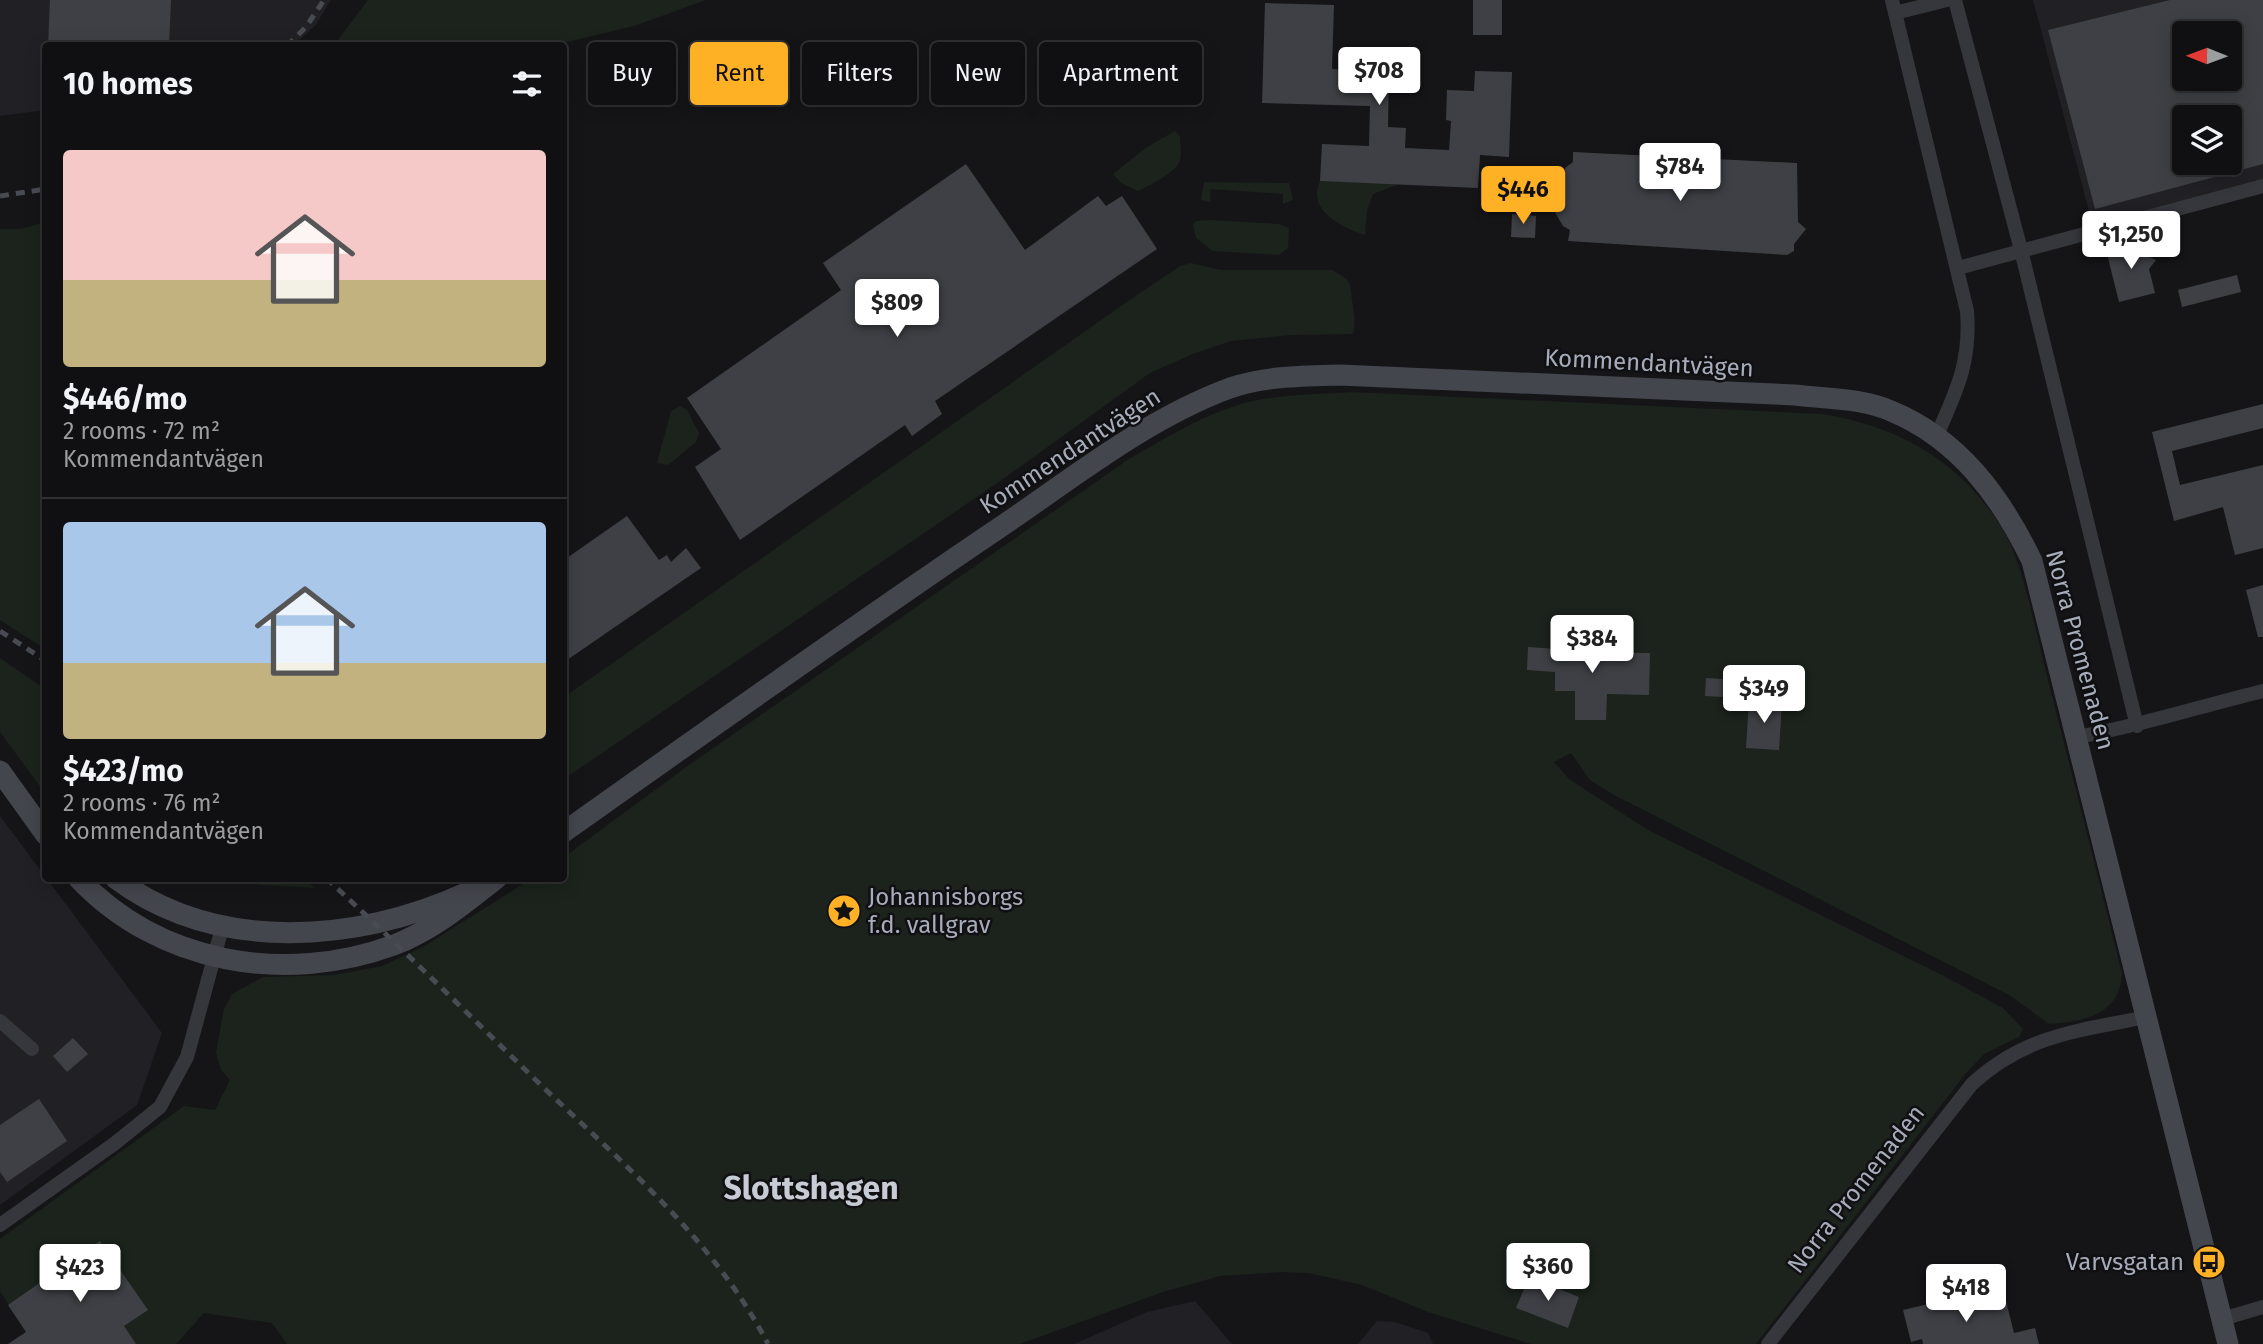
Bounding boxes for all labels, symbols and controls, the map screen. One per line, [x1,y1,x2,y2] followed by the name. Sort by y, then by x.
[2172,21,2242,91] north arrow
[2172,21,2242,175] map controls
[588,42,676,105] chip: Buy
[690,42,788,105] chip: Rent
[802,42,917,105] chip: Filters
[931,42,1025,105] chip: New
[1039,42,1202,105] chip: Apartment
[1338,48,1420,107] pin: $708
[1354,56,1404,84] text: $708
[508,65,546,103] icon: filters
[63,66,193,102] text: 10 homes
[2172,105,2242,175] button: layers
[1639,144,1721,203] pin: $784
[1656,152,1704,180] text: $784
[1482,166,1564,226] pin: $446
[1497,175,1549,203] text: $446
[242,196,368,322] icon: home
[2074,212,2188,271] pin: $1,250
[2098,220,2164,248] text: $1,250
[856,280,938,339] pin: $809
[871,288,923,316] text: $809
[1544,344,1754,382] street label: Kommendantvägen
[63,381,187,417] text: $446/mo
[974,382,1166,520] street label: Kommendantvägen
[63,417,220,445] text: 2 rooms · 72 m²
[63,445,264,473] text: Kommendantvägen
[2040,547,2120,753] street label: Norra Promenaden
[242,568,368,694] icon: home
[1551,616,1633,675] pin: $384
[1567,624,1617,652] text: $384
[1723,666,1805,725] pin: $349
[1739,674,1789,702] text: $349
[63,753,184,789] text: $423/mo
[63,789,221,817] text: 2 rooms · 76 m²
[63,817,264,845] text: Kommendantvägen
[868,883,1023,939] place label: Johannisborgs f.d. vallgrav
[825,892,863,930] place icon: Johannisborgs f.d. vallgrav
[1782,1099,1930,1279] street label: Norra Promenaden
[723,1169,899,1207] district label: Slottshagen
[2190,1243,2228,1281] bus stop icon: Varvsgatan
[39,1244,121,1304] pin: $423
[1507,1244,1589,1303] pin: $360
[2066,1248,2184,1276] place label: Varvsgatan
[1522,1252,1574,1280] text: $360
[56,1253,104,1281] text: $423
[1925,1264,2007,1324] pin: $418
[1942,1273,1990,1301] text: $418

